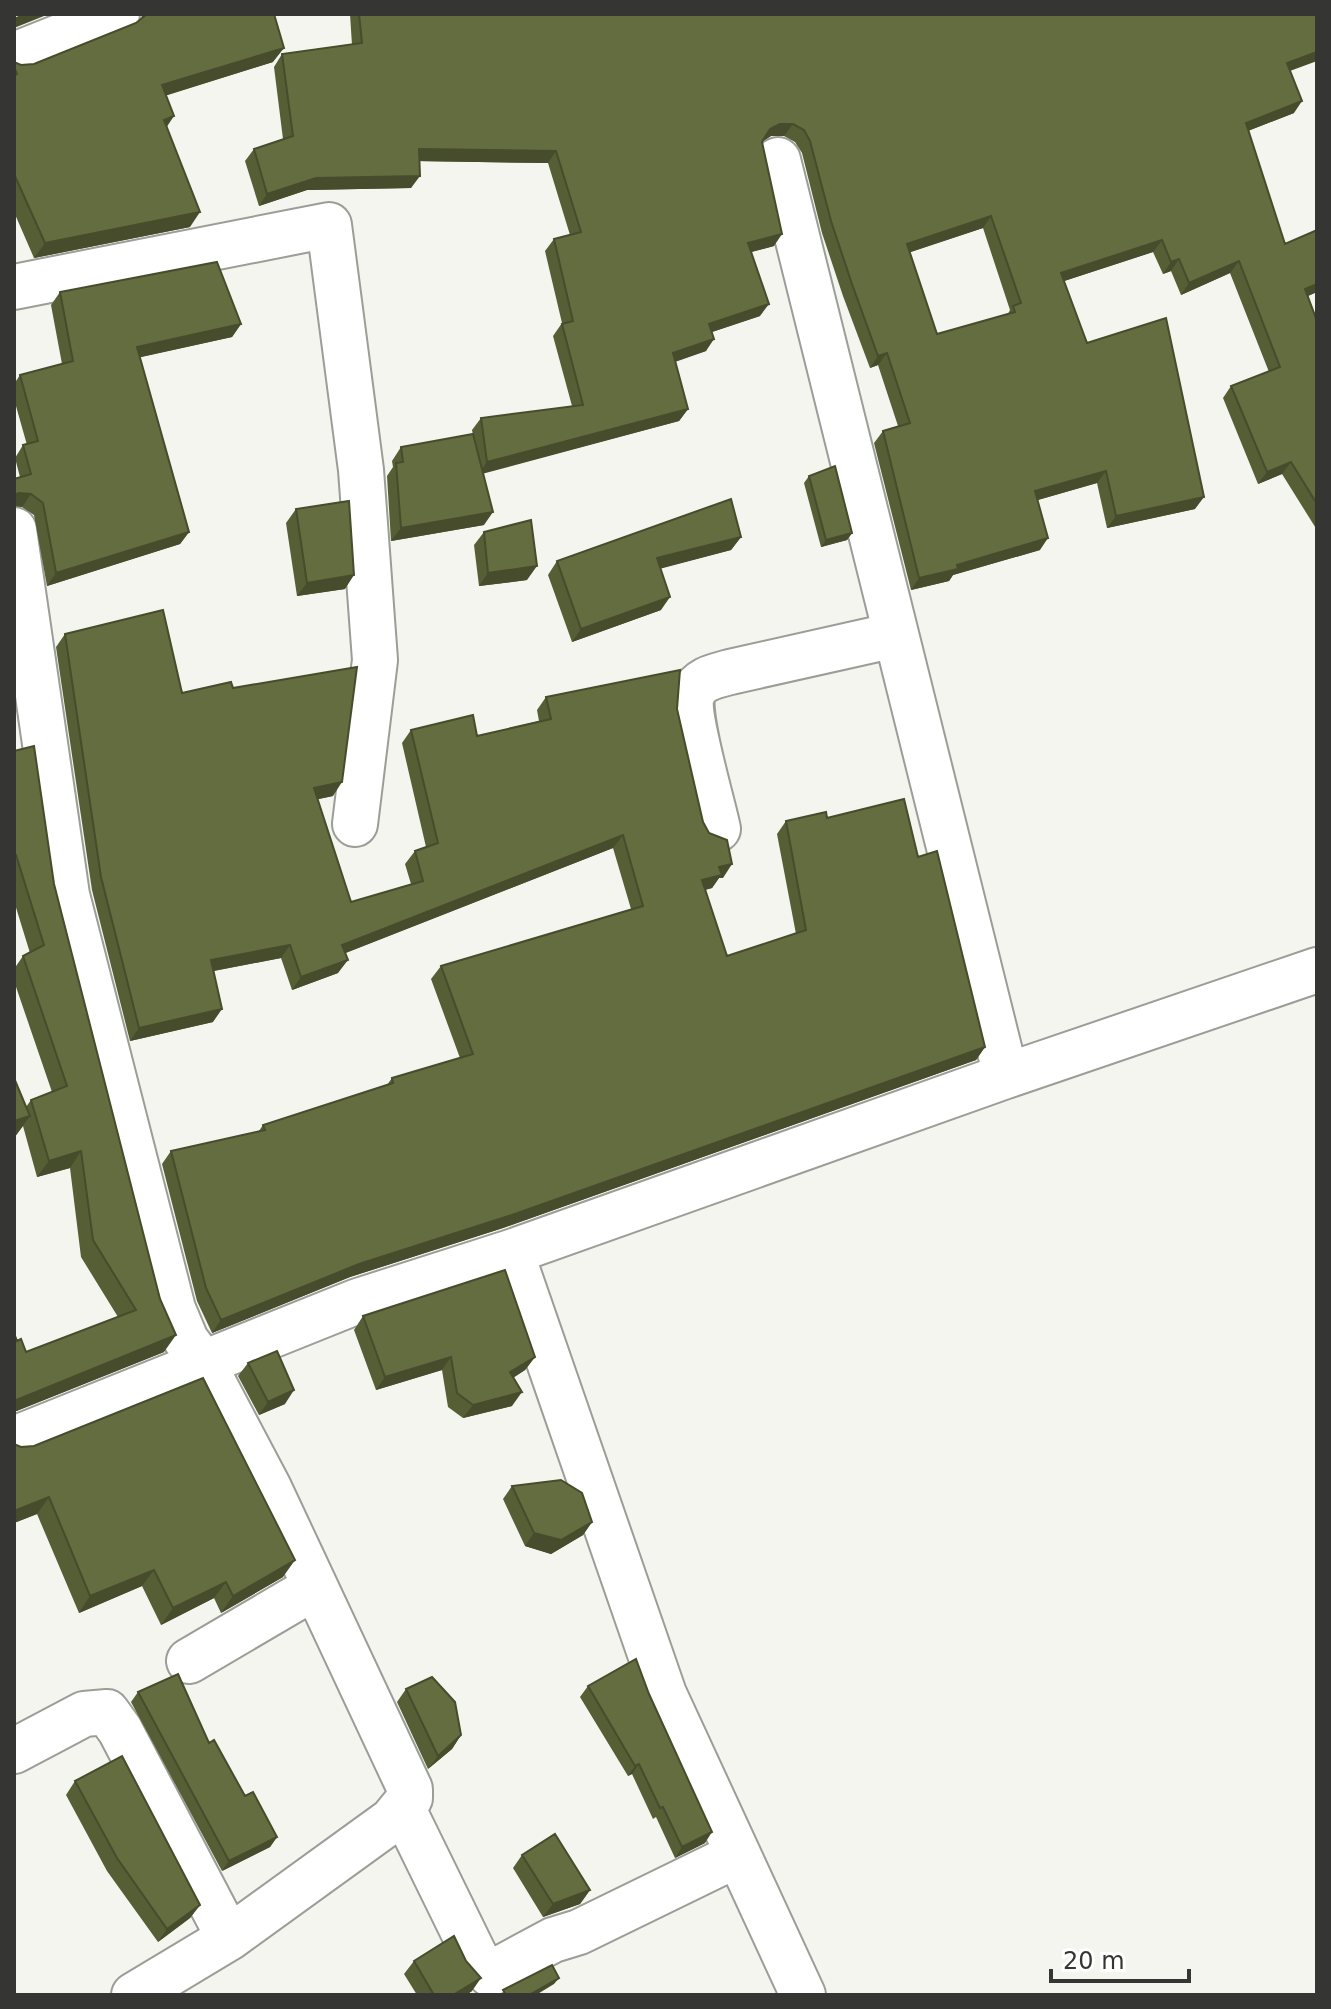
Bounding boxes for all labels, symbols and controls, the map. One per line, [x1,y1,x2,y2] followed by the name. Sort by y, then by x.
[1051,1933,1189,1983] scale bar
[1063,1947,1125,1975] text: 20 m

